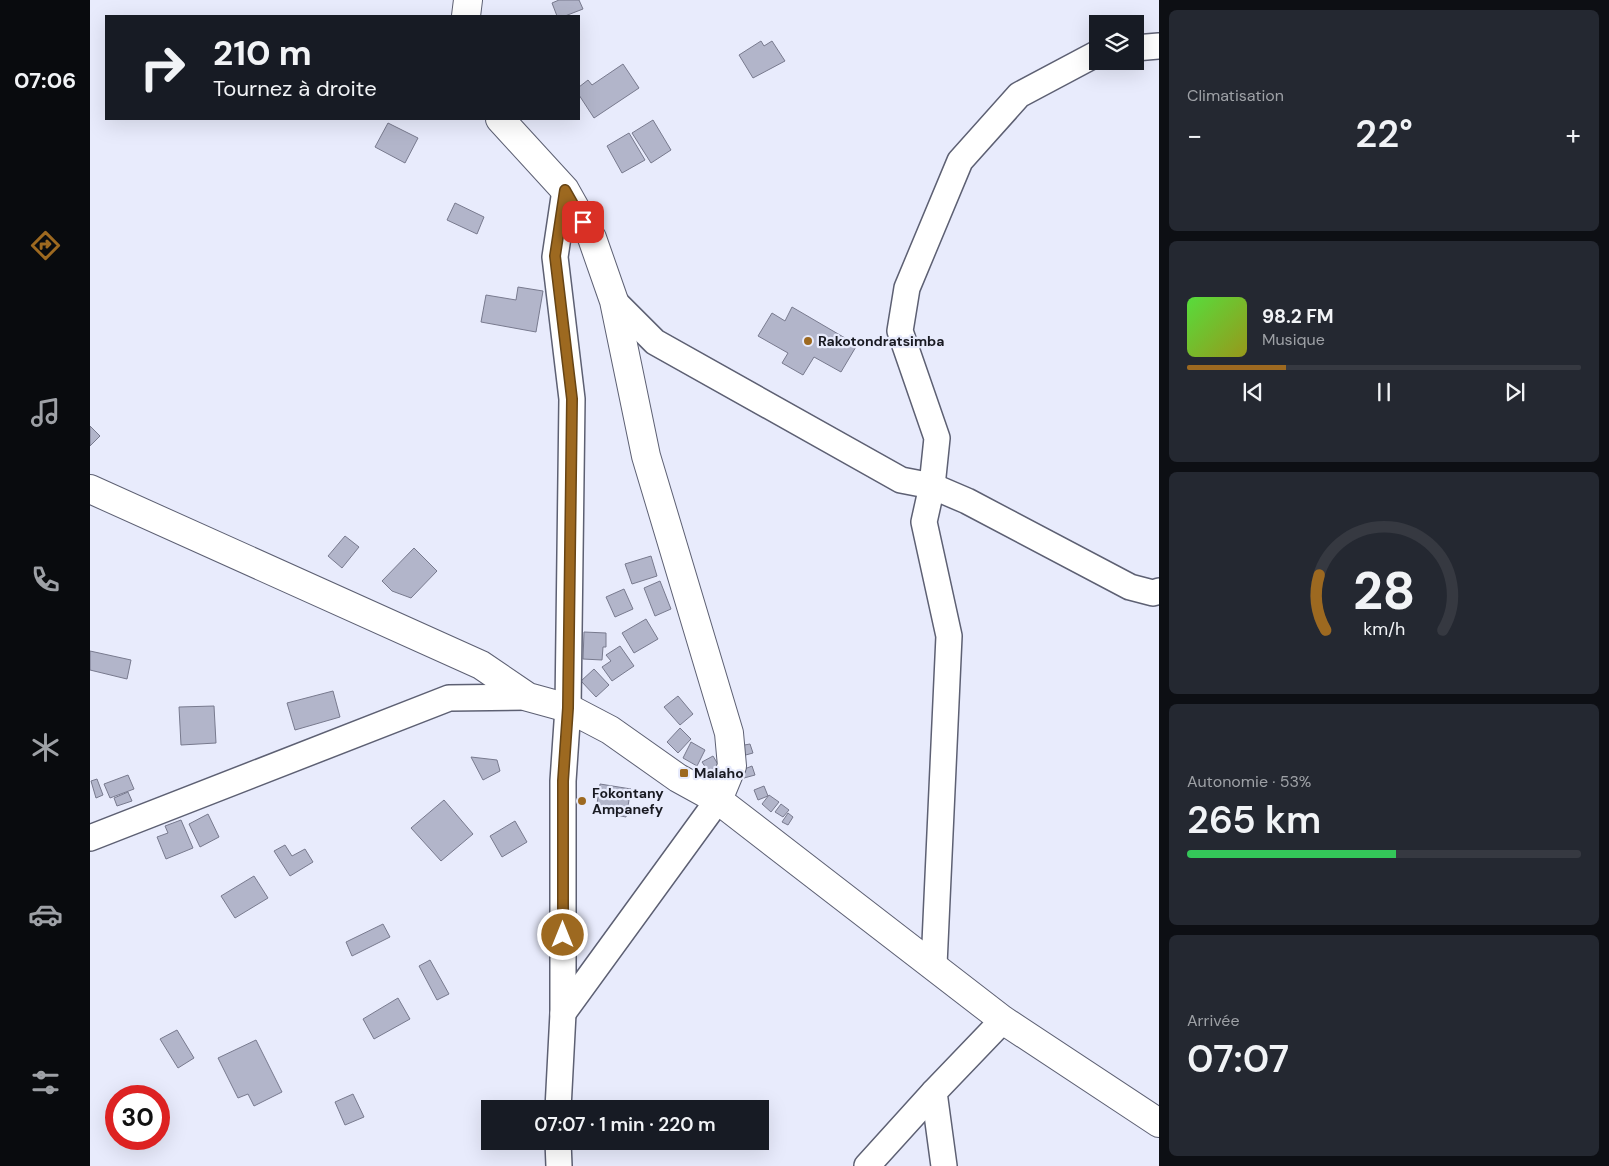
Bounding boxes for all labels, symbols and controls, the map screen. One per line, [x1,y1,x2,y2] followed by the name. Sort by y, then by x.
[1089,15,1144,70] map controls
[1089,15,1144,70] button: layers
[213,30,312,76] text: 210 m
[130,35,195,100] icon: right
[14,66,76,95] text: 07:06
[213,74,377,103] text: Tournez à droite
[1187,85,1284,106] text: Climatisation
[1355,109,1413,159] text: 22°
[1187,117,1202,154] text: −
[1566,117,1581,154] text: +
[562,201,604,243] pin
[569,208,597,236] icon: arrive
[28,228,63,263] icon: directions
[1262,304,1334,329] text: 98.2 FM
[1262,329,1325,350] text: Musique
[818,332,945,350] place label: Rakotondratsimba
[802,335,814,347] marker: Rakotondratsimba
[1239,378,1267,406] icon: previous
[1370,378,1398,406] icon: pause
[1501,378,1529,406] icon: next
[28,395,63,430] icon: music
[1353,557,1415,625] text: 28
[28,562,63,597] icon: phone
[1363,617,1405,641] text: km/h
[28,730,63,765] icon: climate
[694,764,744,782] place label: Malaho
[678,767,690,779] marker: Malaho
[1187,771,1311,792] text: Autonomie · 53%
[592,784,664,818] place label: Fokontany Ampanefy
[576,795,588,807] marker: Fokontany Ampanefy
[1187,795,1321,845] text: 265 km
[28,897,63,932] icon: car
[536,908,588,960] position arrow
[1187,1010,1240,1031] text: Arrivée
[1187,1034,1289,1084] text: 07:07
[28,1065,63,1100] icon: filters
[105,1085,170,1150] speed limit sign: 30
[534,1112,716,1137] text: 07:07 · 1 min · 220 m

